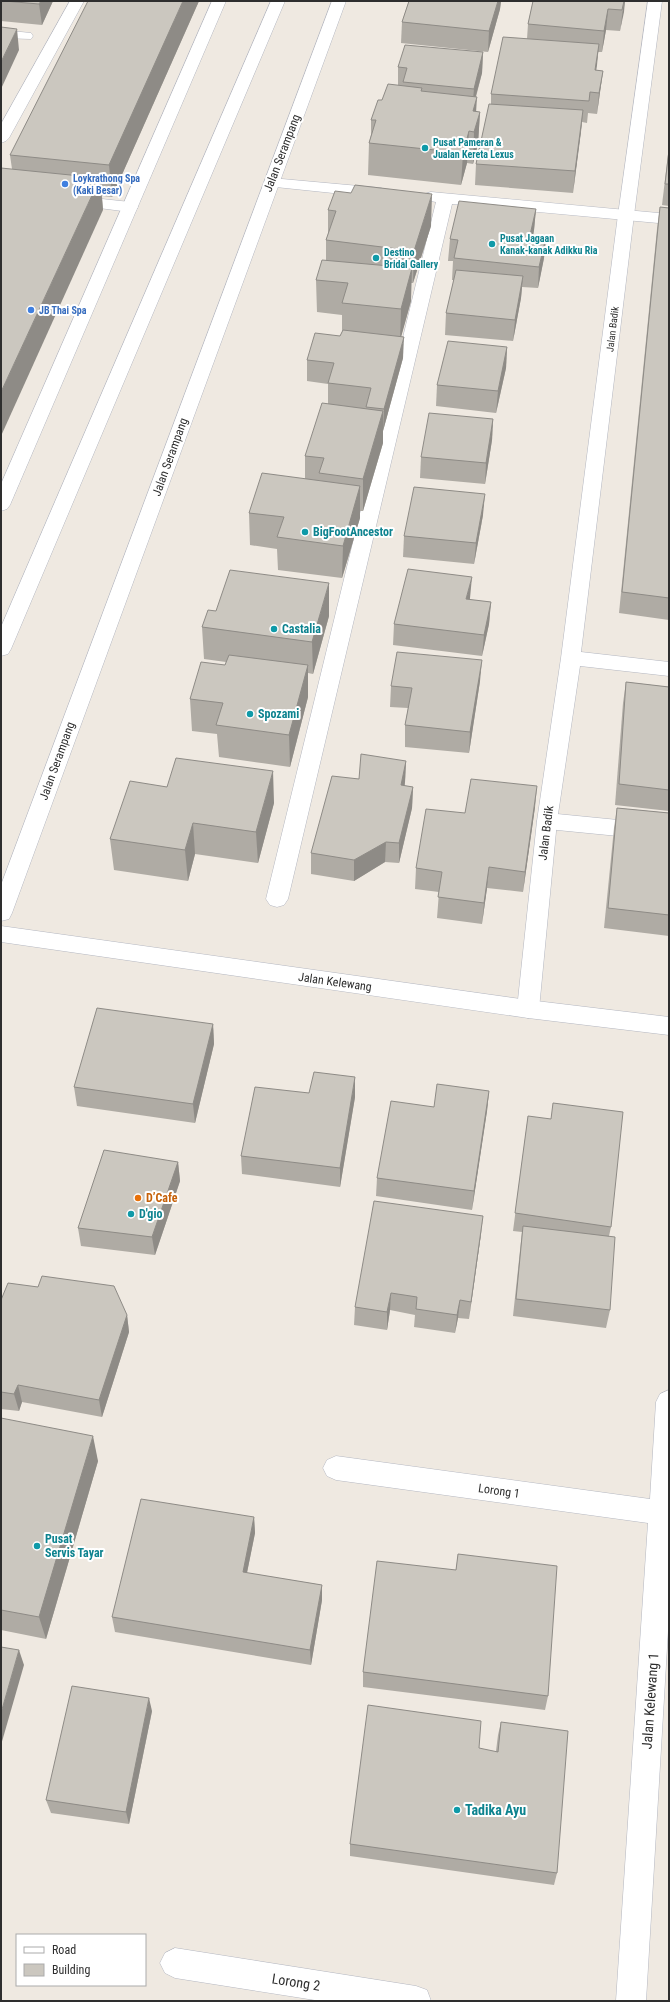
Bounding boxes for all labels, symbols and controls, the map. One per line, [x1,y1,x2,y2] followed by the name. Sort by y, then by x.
[261,112,303,194] street label: Jalan Serampang
[433,137,514,160] place label: Pusat Pameran & Jualan Kereta Lexus
[420,143,430,153] marker: Pusat Pameran & Jualan Kereta Lexus
[73,173,140,197] place label: Loykrathong Spa (Kaki Besar)
[60,179,70,189] marker: Loykrathong Spa (Kaki Besar)
[500,233,598,256] place label: Pusat Jagaan Kanak-kanak Adikku Ria
[487,239,497,249] marker: Pusat Jagaan Kanak-kanak Adikku Ria
[384,247,439,270] place label: Destino Bridal Gallery
[371,253,381,263] marker: Destino Bridal Gallery
[26,305,36,315] marker: JB Thai Spa
[39,305,87,316] place label: JB Thai Spa
[604,305,621,352] street label: Jalan Badik
[149,416,191,498] street label: Jalan Serampang
[313,525,393,539] place label: BigFootAncestor
[300,527,310,537] marker: BigFootAncestor
[282,622,321,636] place label: Castalia
[269,624,279,634] marker: Castalia
[258,707,299,721] place label: Spozami
[245,709,255,719] marker: Spozami
[36,720,78,802] street label: Jalan Serampang
[536,804,556,861] street label: Jalan Badik
[297,970,373,994] street label: Jalan Kelewang
[146,1191,178,1205] place label: D’Cafe
[133,1193,143,1203] marker: D’Cafe
[139,1207,162,1221] place label: D'gio
[126,1209,136,1219] marker: D'gio
[477,1481,521,1501] street label: Lorong 1
[45,1532,104,1560] place label: Pusat Servis Tayar
[32,1541,42,1551] marker: Pusat Servis Tayar
[639,1652,661,1750] street label: Jalan Kelewang 1
[465,1802,526,1818] place label: Tadika Ayu
[452,1805,462,1815] marker: Tadika Ayu
[16,1934,146,1986] legend
[52,1943,76,1957] text: Road
[52,1963,90,1977] text: Building
[271,1970,321,1994] street label: Lorong 2

